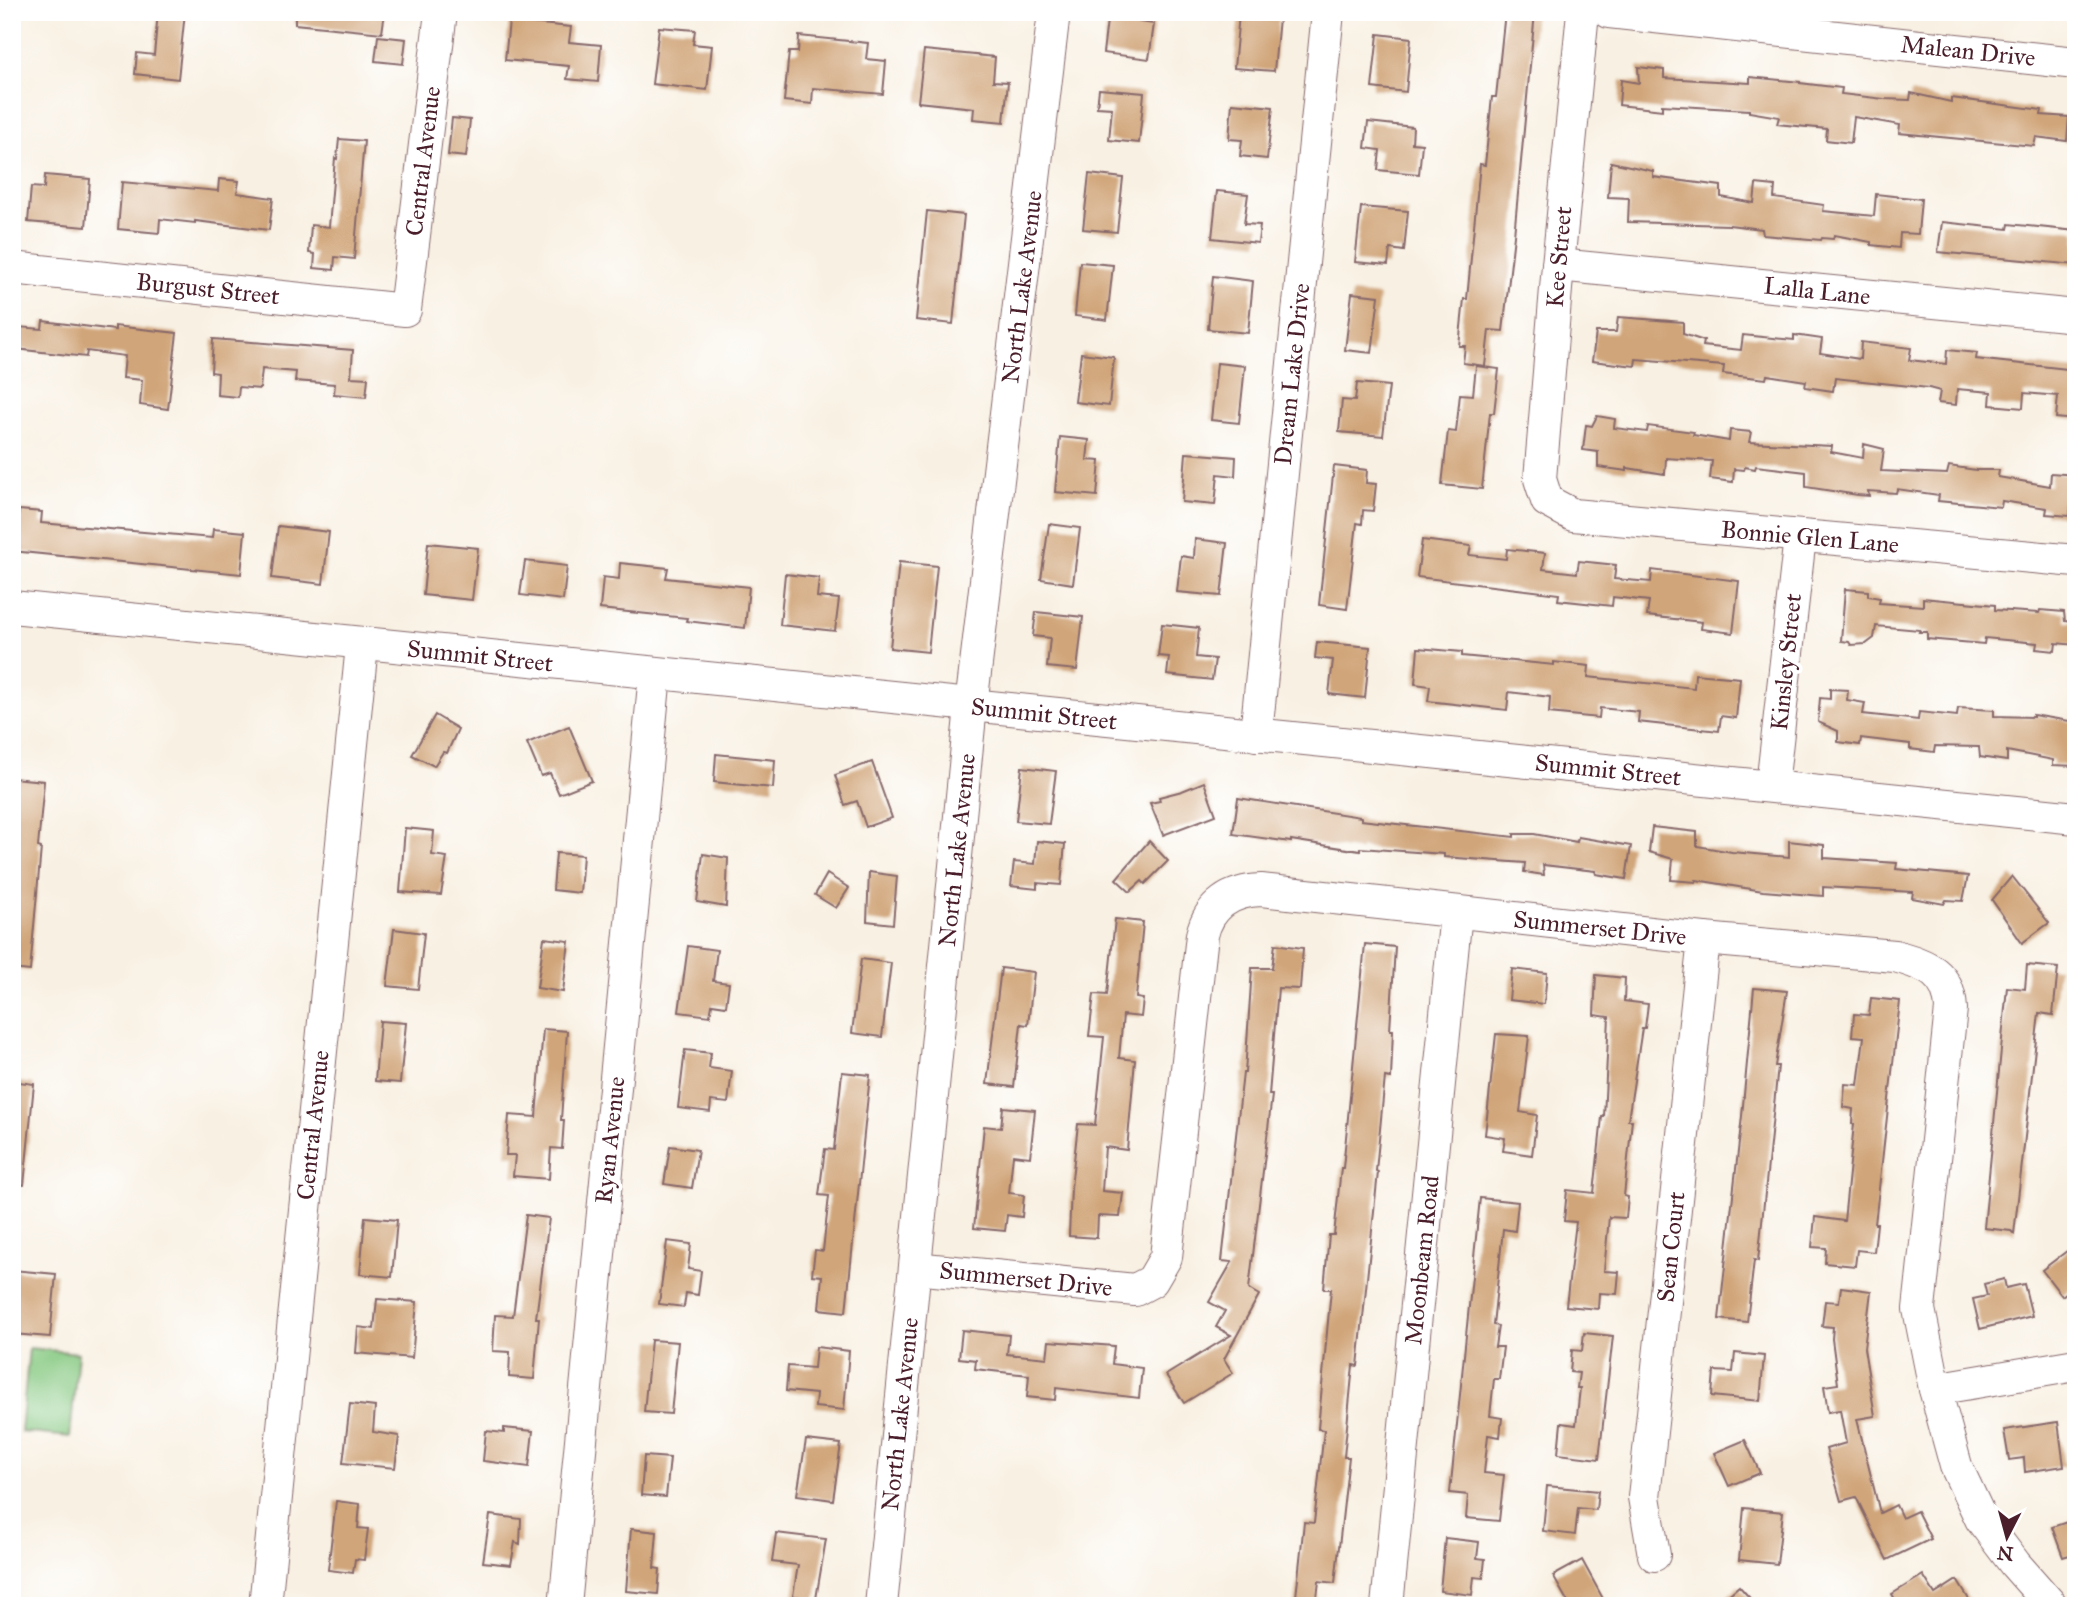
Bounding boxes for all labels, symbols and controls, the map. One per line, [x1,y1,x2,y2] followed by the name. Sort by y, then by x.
[1899,29,2037,73] street label: Malean Drive
[399,84,447,238] street label: Central Avenue
[995,189,1049,385] street label: North Lake Avenue
[1540,205,1578,309] street label: Kee Street
[135,267,282,311] street label: Burgust Street
[1762,270,1872,312] street label: Lalla Lane
[1268,282,1316,466] street label: Dream Lake Drive
[1720,514,1900,560] street label: Bonnie Glen Lane
[1764,591,1808,732] street label: Kinsley Street
[405,633,555,679] street label: Summit Street
[969,691,1119,737] street label: Summit Street
[1533,747,1683,793] street label: Summit Street
[932,752,982,948] street label: North Lake Avenue
[1512,904,1688,952] street label: Summerset Drive
[290,1049,336,1201] street label: Central Avenue
[588,1075,632,1205] street label: Ryan Avenue
[1398,1174,1446,1346] street label: Moonbeam Road
[1650,1190,1692,1304] street label: Sean Court
[938,1255,1114,1303] street label: Summerset Drive
[875,1316,925,1512] street label: North Lake Avenue
[1972,1502,2042,1572] north arrow
[1996,1541,2014,1566] text: N

